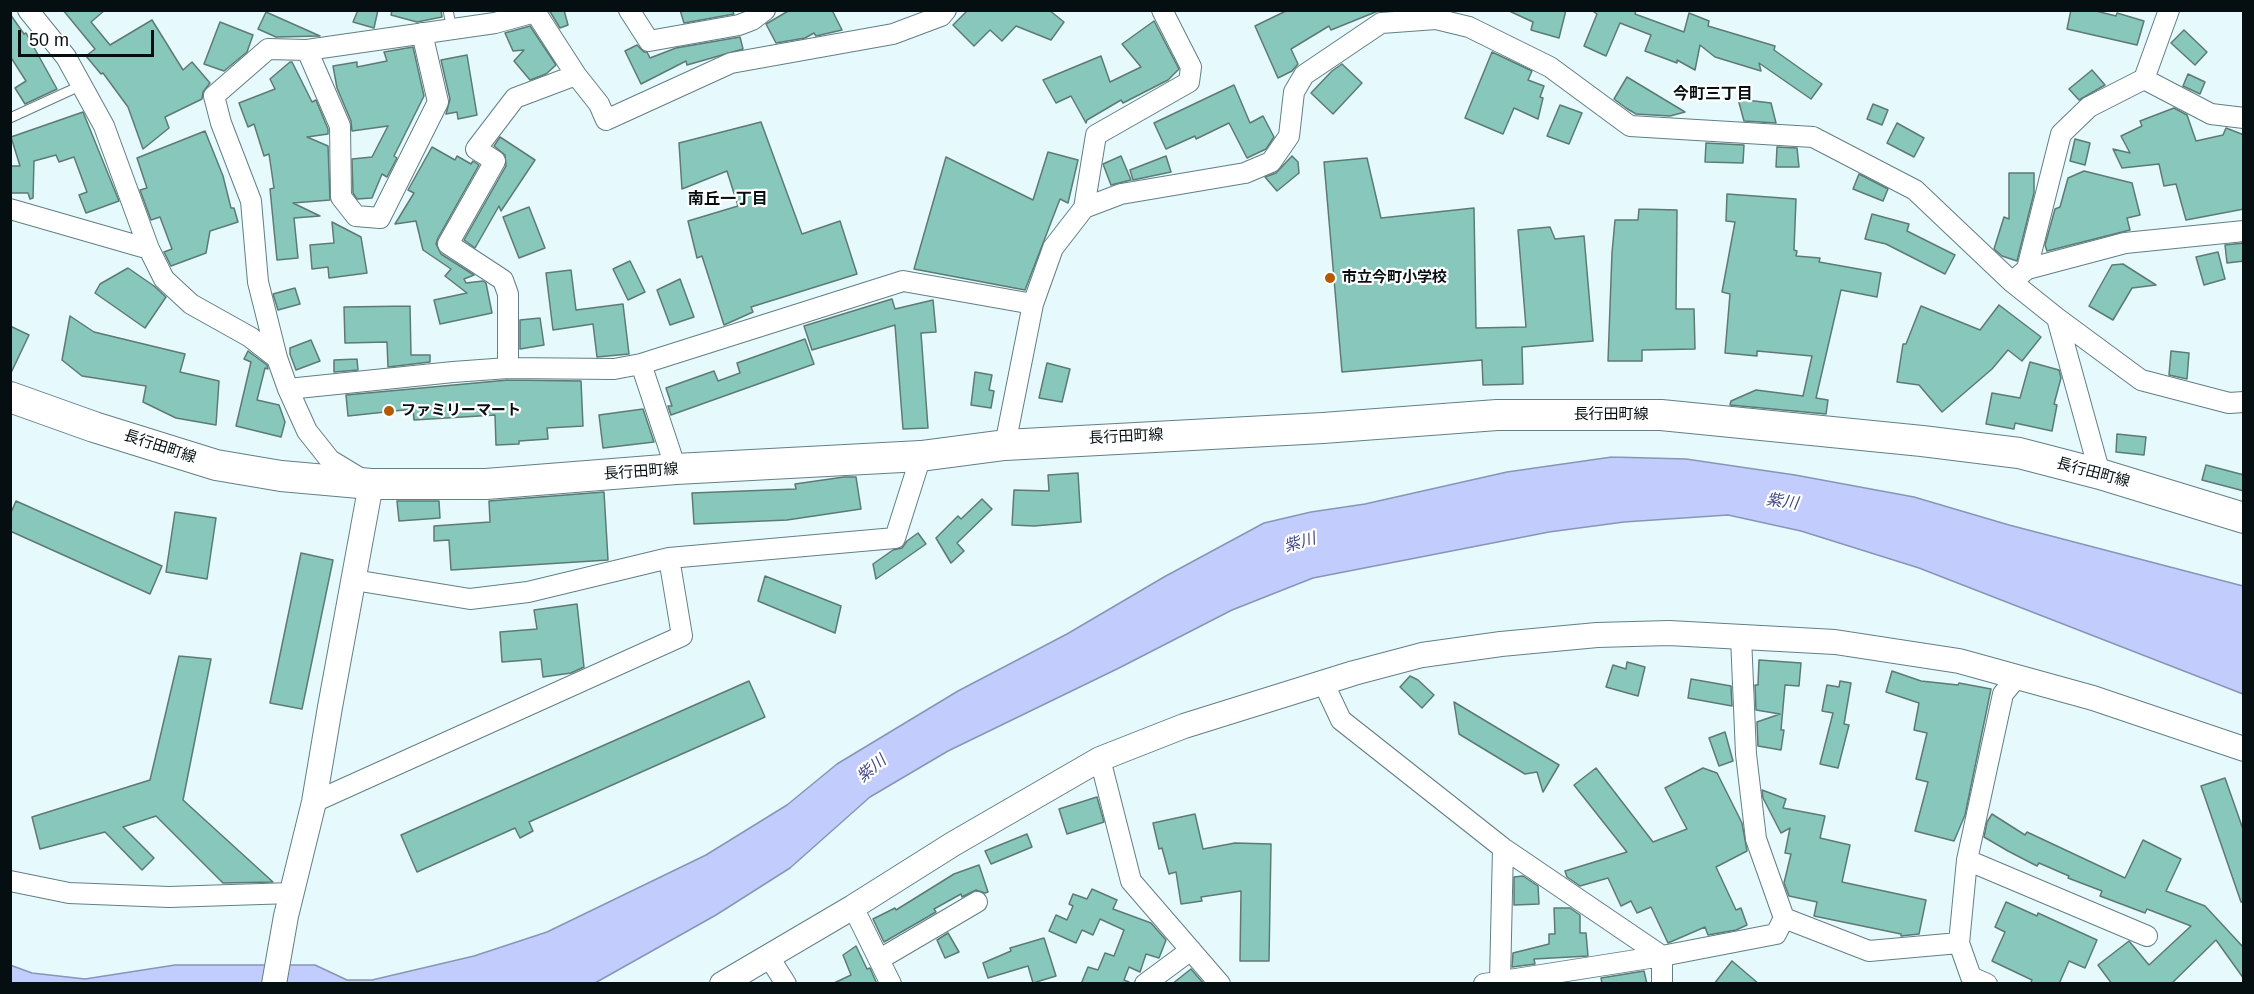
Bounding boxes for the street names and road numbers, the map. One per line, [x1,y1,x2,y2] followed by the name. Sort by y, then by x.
[1574,406,1648,424] street label: 長行田町線
[1088,426,1164,448] street label: 長行田町線
[122,427,198,467] street label: 長行田町線
[2054,455,2132,491] street label: 長行田町線
[603,460,679,484] street label: 長行田町線

